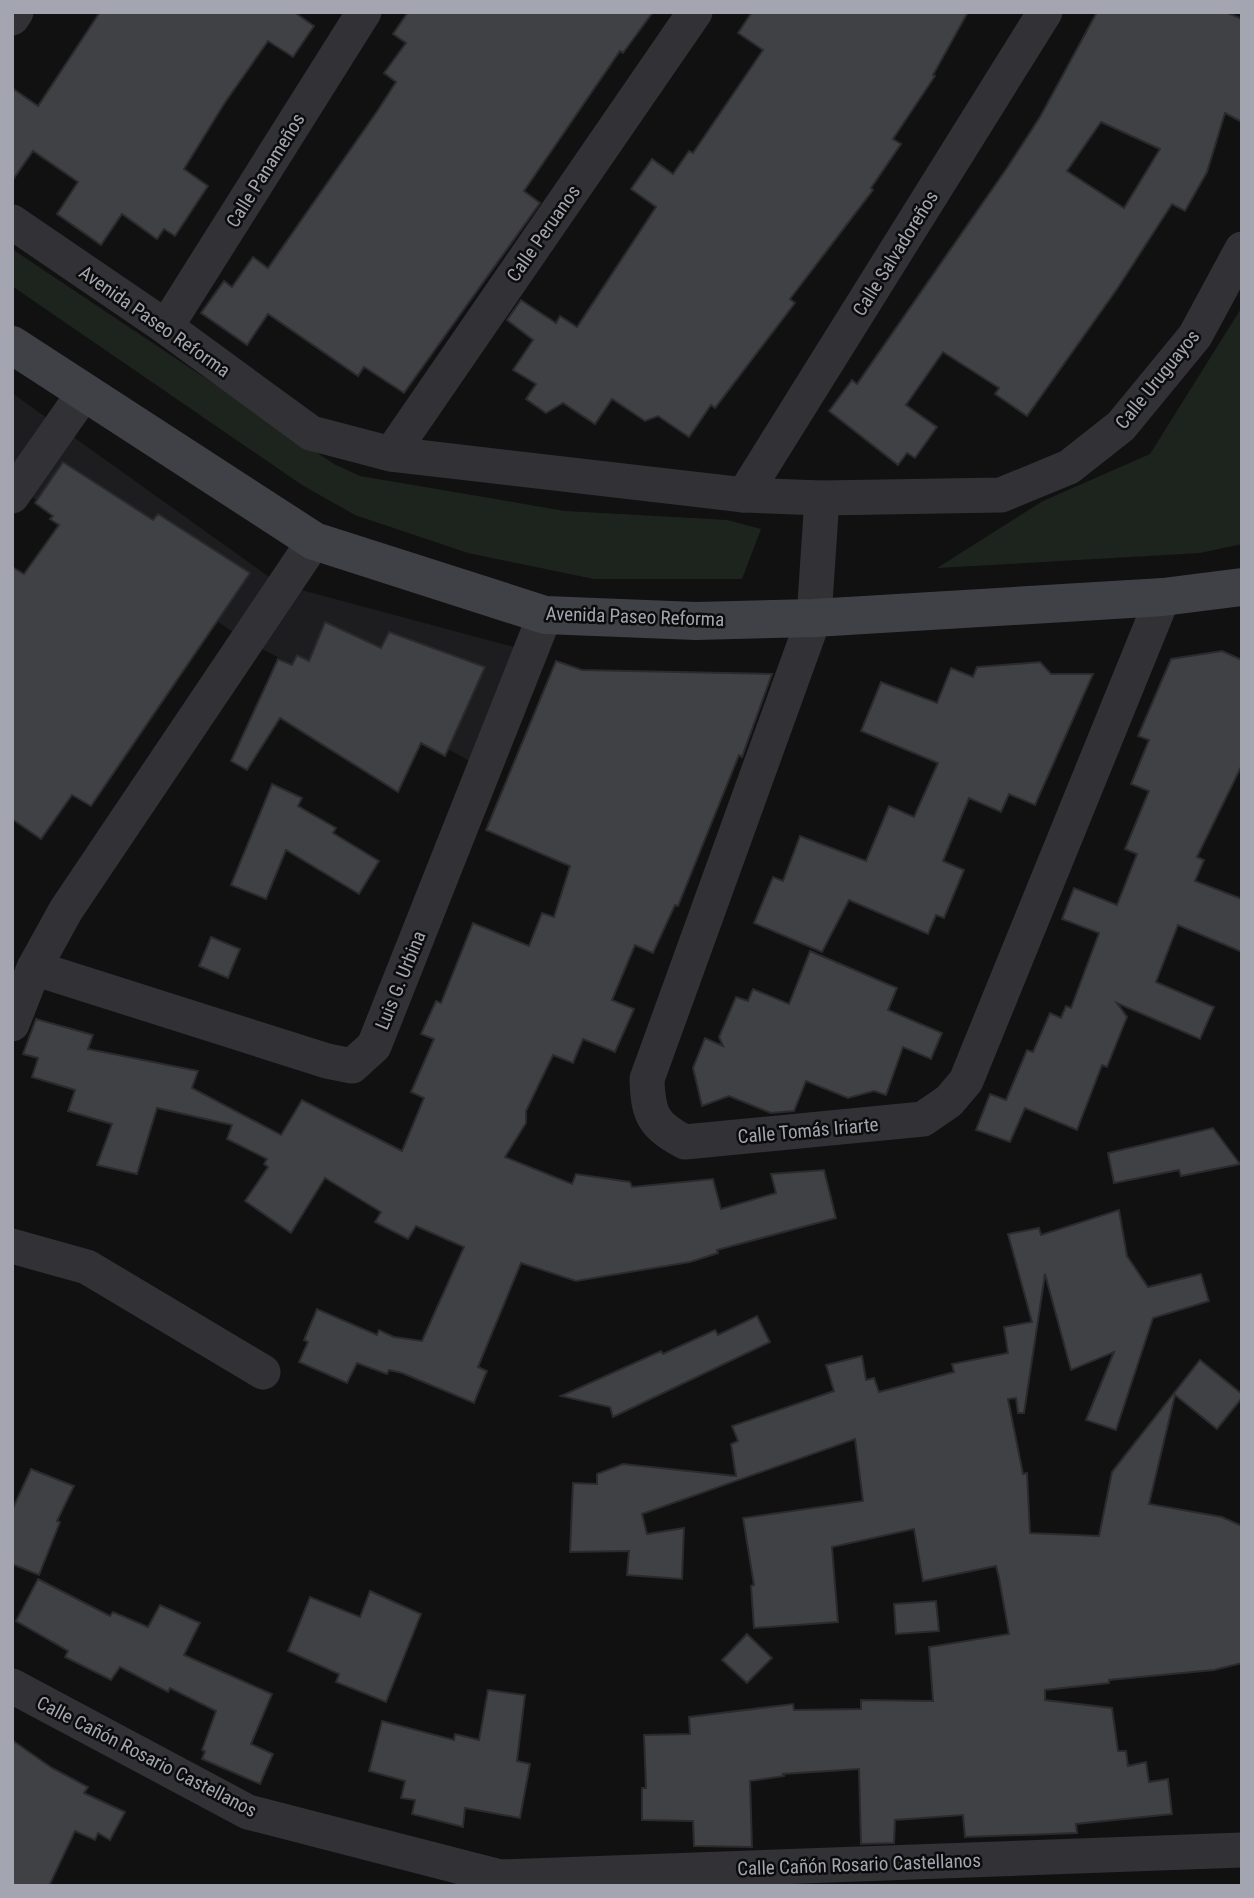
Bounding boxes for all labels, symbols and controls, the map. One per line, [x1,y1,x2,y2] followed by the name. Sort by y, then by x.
[221,109,310,232] street label: Calle Panameños
[502,181,585,286] street label: Calle Peruanos
[848,186,943,320] street label: Calle Salvadoreños
[75,261,234,382] street label: Avenida Paseo Reforma
[1110,325,1204,434] street label: Calle Uruguayos
[545,602,725,631] street label: Avenida Paseo Reforma
[370,928,431,1033] street label: Luis G. Urbina
[737,1113,879,1148] street label: Calle Tomás Iriarte
[33,1691,261,1822] street label: Calle Cañón Rosario Castellanos
[737,1849,981,1880] street label: Calle Cañón Rosario Castellanos

